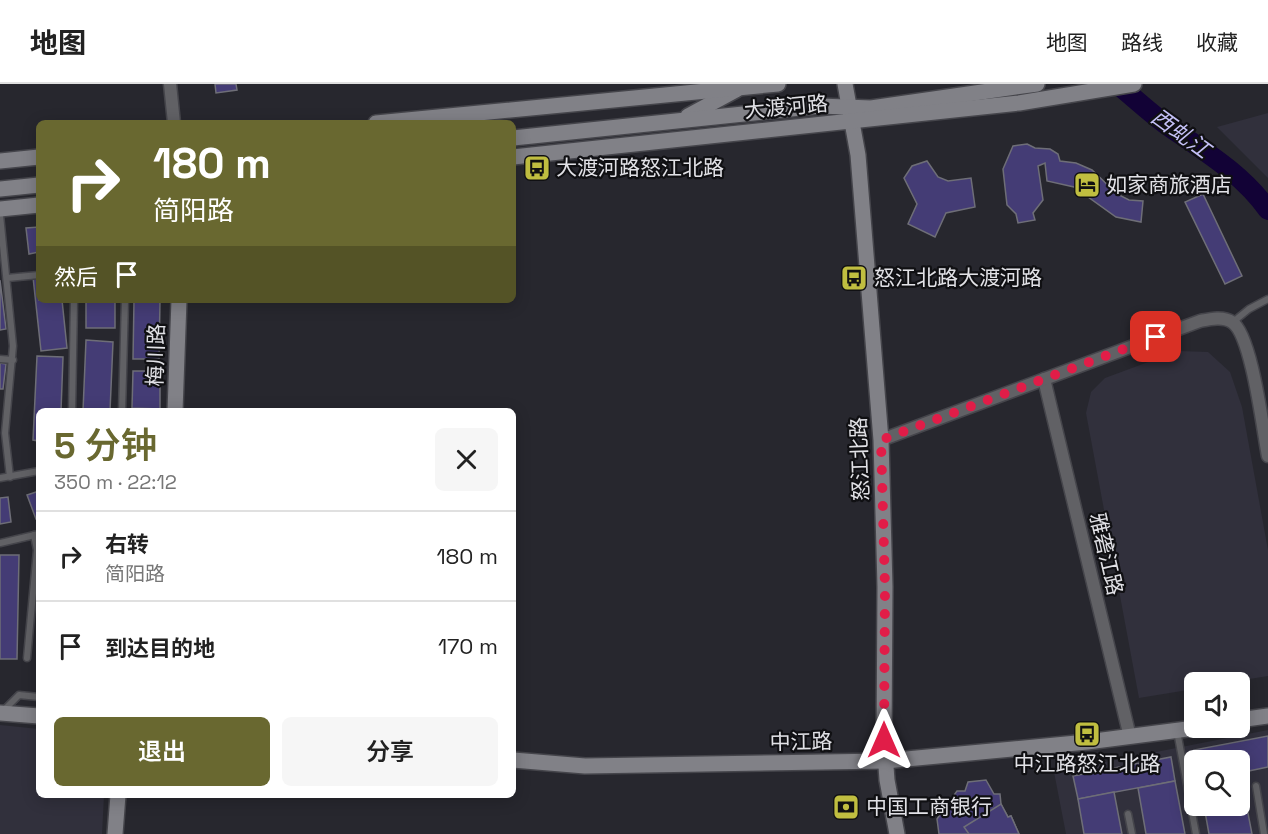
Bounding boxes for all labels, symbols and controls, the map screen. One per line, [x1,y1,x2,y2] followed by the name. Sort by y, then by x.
[30,25,86,61] text: 地图
[1046,29,1088,56] text: 地图
[1121,29,1163,56] text: 路线
[1196,29,1238,56] text: 收藏
[743,89,829,124] street label: 大渡河路
[1146,102,1218,165] water label: 西虬江
[153,137,271,190] text: 180 m
[54,144,132,222] icon: right
[522,153,552,183] bus stop icon: 大渡河路怒江北路
[556,154,724,181] place label: 大渡河路怒江北路
[1072,170,1102,200] hotel icon: 如家商旅酒店
[1106,171,1232,198] place label: 如家商旅酒店
[153,193,234,228] text: 简阳路
[110,258,143,291] icon: arrive
[54,263,98,291] text: 然后
[839,263,869,293] bus stop icon: 怒江北路大渡河路
[874,264,1042,291] place label: 怒江北路大渡河路
[1130,311,1181,362] pin
[1139,320,1172,353] icon: arrive
[141,323,170,387] street label: 梅川路
[845,417,874,501] street label: 怒江北路
[54,423,157,469] text: 5 分钟
[435,428,498,491] button: close
[54,469,177,495] text: 350 m · 22:12
[1084,510,1129,598] street label: 雅砻江路
[105,530,149,558] text: 右转
[54,540,87,573] icon: right
[436,542,498,570] text: 180 m
[105,561,165,587] text: 简阳路
[54,630,87,663] icon: arrive
[438,632,498,660] text: 170 m
[105,634,215,662] text: 到达目的地
[1184,672,1250,816] map controls
[1184,672,1250,738] button: sound
[852,708,916,772] position arrow
[54,717,270,786] button: 退出
[282,717,498,786] button: 分享
[1072,719,1102,749] bus stop icon: 中江路怒江北路
[769,727,833,756] street label: 中江路
[1014,750,1161,777] place label: 中江路怒江北路
[1184,750,1250,816] button: search
[831,792,861,822] bank icon: 中国工商银行
[866,793,992,820] place label: 中国工商银行

